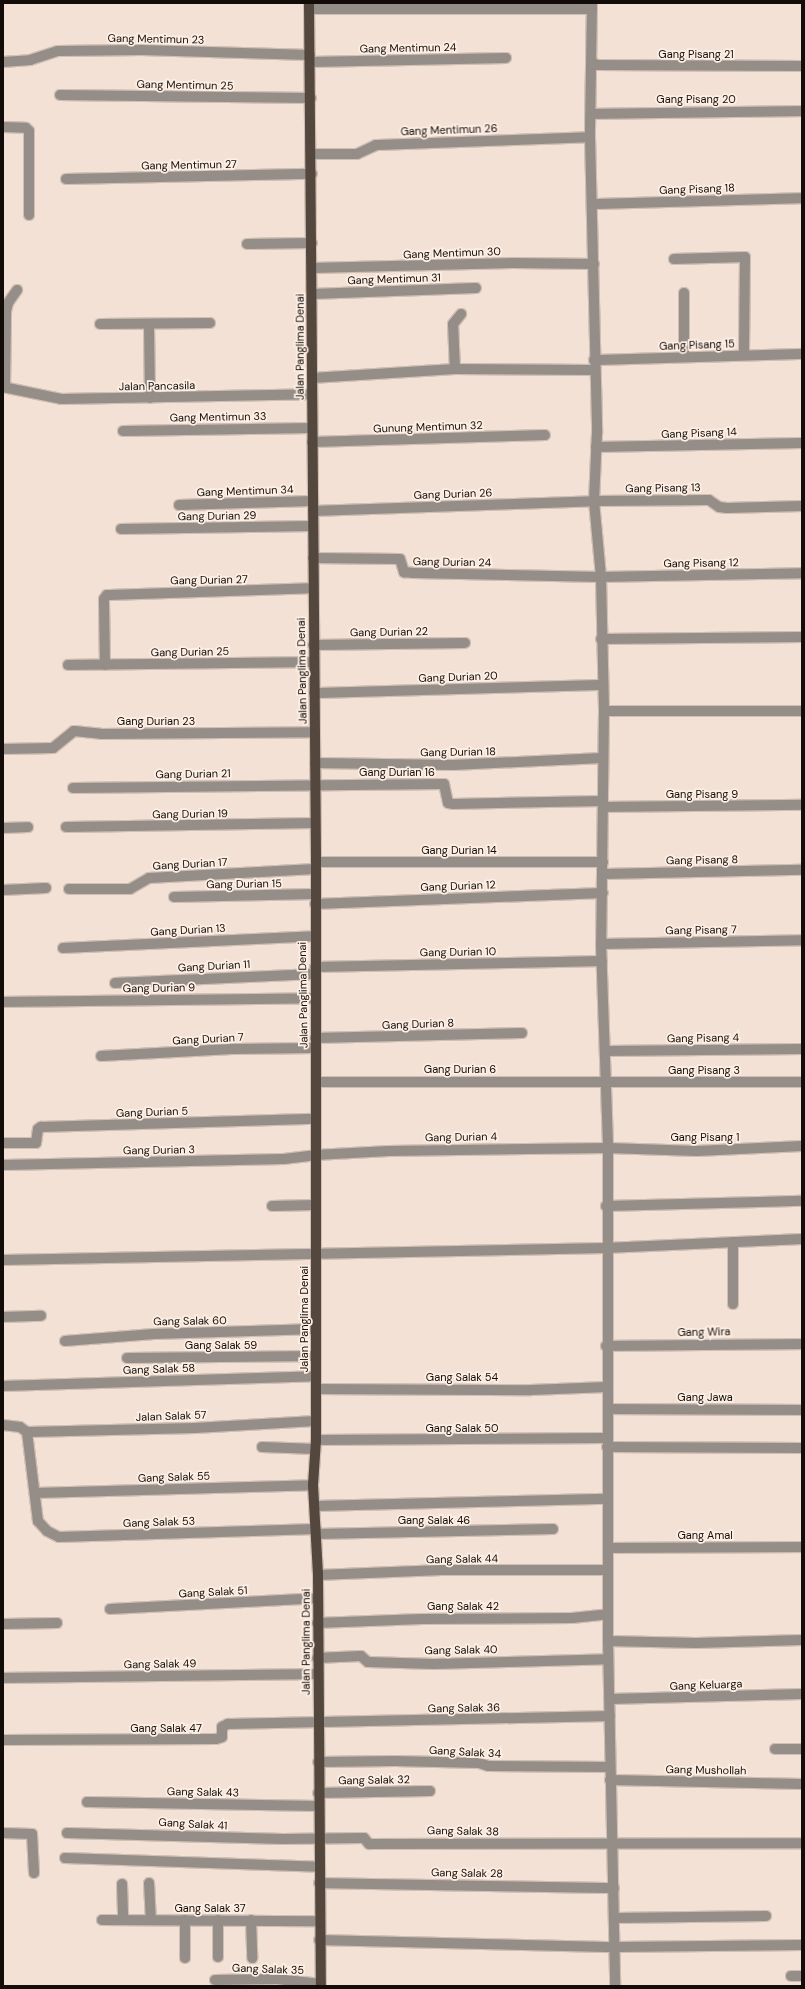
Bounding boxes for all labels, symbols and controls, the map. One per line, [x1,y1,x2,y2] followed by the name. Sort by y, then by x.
[108,32,204,46] street label: Gang Mentimun 23
[360,41,456,55] street label: Gang Mentimun 24
[658,47,734,61] street label: Gang Pisang 21
[136,78,234,92] street label: Gang Mentimun 25
[656,92,736,106] street label: Gang Pisang 20
[400,122,498,138] street label: Gang Mentimun 26
[141,158,237,172] street label: Gang Mentimun 27
[659,181,735,197] street label: Gang Pisang 18
[403,245,501,261] street label: Gang Mentimun 30
[347,271,441,287] street label: Gang Mentimun 31
[293,294,307,400] street label: Jalan Panglima Denai
[659,337,735,353] street label: Gang Pisang 15
[119,379,195,393] street label: Jalan Pancasila
[169,410,267,424] street label: Gang Mentimun 33
[373,418,483,436] street label: Gunung Mentimun 32
[661,425,737,441] street label: Gang Pisang 14
[625,481,701,495] street label: Gang Pisang 13
[196,483,294,499] street label: Gang Mentimun 34
[413,486,493,502] street label: Gang Durian 26
[178,509,256,523] street label: Gang Durian 29
[413,555,491,569] street label: Gang Durian 24
[663,556,739,570] street label: Gang Pisang 12
[170,573,248,587] street label: Gang Durian 27
[294,618,310,724] street label: Jalan Panglima Denai
[350,625,428,639] street label: Gang Durian 22
[151,645,229,659] street label: Gang Durian 25
[418,669,498,685] street label: Gang Durian 20
[117,714,195,728] street label: Gang Durian 23
[420,745,496,759] street label: Gang Durian 18
[359,765,435,779] street label: Gang Durian 16
[155,767,231,781] street label: Gang Durian 21
[666,787,738,801] street label: Gang Pisang 9
[152,807,228,821] street label: Gang Durian 19
[421,843,497,857] street label: Gang Durian 14
[666,853,738,867] street label: Gang Pisang 8
[152,855,228,873] street label: Gang Durian 17
[206,877,282,891] street label: Gang Durian 15
[420,878,496,894] street label: Gang Durian 12
[150,921,226,939] street label: Gang Durian 13
[665,923,737,937] street label: Gang Pisang 7
[295,942,311,1048] street label: Jalan Panglima Denai
[420,945,496,959] street label: Gang Durian 10
[178,958,250,974] street label: Gang Durian 11
[123,981,195,995] street label: Gang Durian 9
[382,1016,454,1032] street label: Gang Durian 8
[172,1031,244,1047] street label: Gang Durian 7
[667,1031,739,1045] street label: Gang Pisang 4
[424,1062,496,1076] street label: Gang Durian 6
[668,1063,740,1077] street label: Gang Pisang 3
[116,1104,188,1120] street label: Gang Durian 5
[425,1130,497,1144] street label: Gang Durian 4
[670,1130,740,1144] street label: Gang Pisang 1
[123,1143,195,1157] street label: Gang Durian 3
[297,1266,311,1372] street label: Jalan Panglima Denai
[153,1314,227,1328] street label: Gang Salak 60
[677,1325,731,1339] street label: Gang Wira
[185,1338,257,1352] street label: Gang Salak 59
[123,1361,195,1377] street label: Gang Salak 58
[426,1370,498,1384] street label: Gang Salak 54
[677,1390,733,1404] street label: Gang Jawa
[135,1408,207,1424] street label: Jalan Salak 57
[425,1421,499,1435] street label: Gang Salak 50
[138,1469,210,1485] street label: Gang Salak 55
[398,1513,470,1527] street label: Gang Salak 46
[123,1514,195,1530] street label: Gang Salak 53
[677,1528,733,1542] street label: Gang Amal
[426,1552,498,1566] street label: Gang Salak 44
[178,1584,248,1600] street label: Gang Salak 51
[299,1589,313,1695] street label: Jalan Panglima Denai
[427,1599,499,1613] street label: Gang Salak 42
[424,1643,498,1657] street label: Gang Salak 40
[124,1657,196,1671] street label: Gang Salak 49
[669,1677,743,1693] street label: Gang Keluarga
[428,1701,500,1715] street label: Gang Salak 36
[130,1721,202,1735] street label: Gang Salak 47
[429,1744,501,1760] street label: Gang Salak 34
[665,1763,747,1777] street label: Gang Mushollah
[338,1773,410,1787] street label: Gang Salak 32
[167,1785,239,1799] street label: Gang Salak 43
[158,1816,228,1832] street label: Gang Salak 41
[427,1824,499,1838] street label: Gang Salak 38
[431,1866,503,1880] street label: Gang Salak 28
[174,1901,246,1915] street label: Gang Salak 37
[232,1961,304,1977] street label: Gang Salak 35

